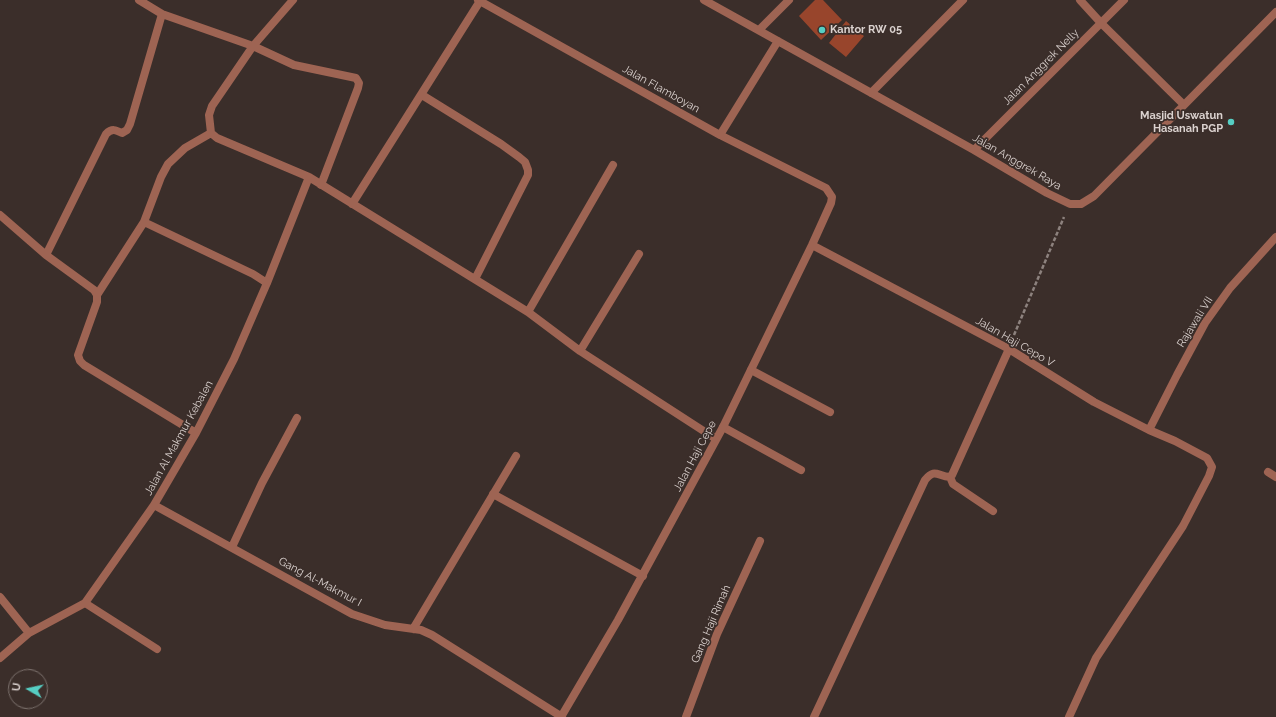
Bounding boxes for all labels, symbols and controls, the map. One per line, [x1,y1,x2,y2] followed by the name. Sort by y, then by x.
[830,23,902,37] place label: Kantor RW 05
[817,25,827,35] marker: Kantor RW 05
[1000,26,1082,108] street label: Jalan Anggrek Nelly
[620,62,702,116] street label: Jalan Flamboyan
[1140,109,1223,135] place label: Masjid Uswatun Hasanah PGP
[1226,117,1236,127] marker: Masjid Uswatun Hasanah PGP
[970,131,1064,193] street label: Jalan Anggrek Raya
[1174,294,1216,350] street label: Rajawali VII
[973,314,1057,370] street label: Jalan Haji Cepo V
[142,378,216,498] street label: Jalan Al Makmur Kebalen
[671,418,719,494] street label: Jalan Haji Cepe
[276,555,364,609] street label: Gang Al-Makmur I
[689,583,733,665] street label: Gang Haji Rimah
[8,669,48,709] north arrow
[10,682,24,692] text: U

